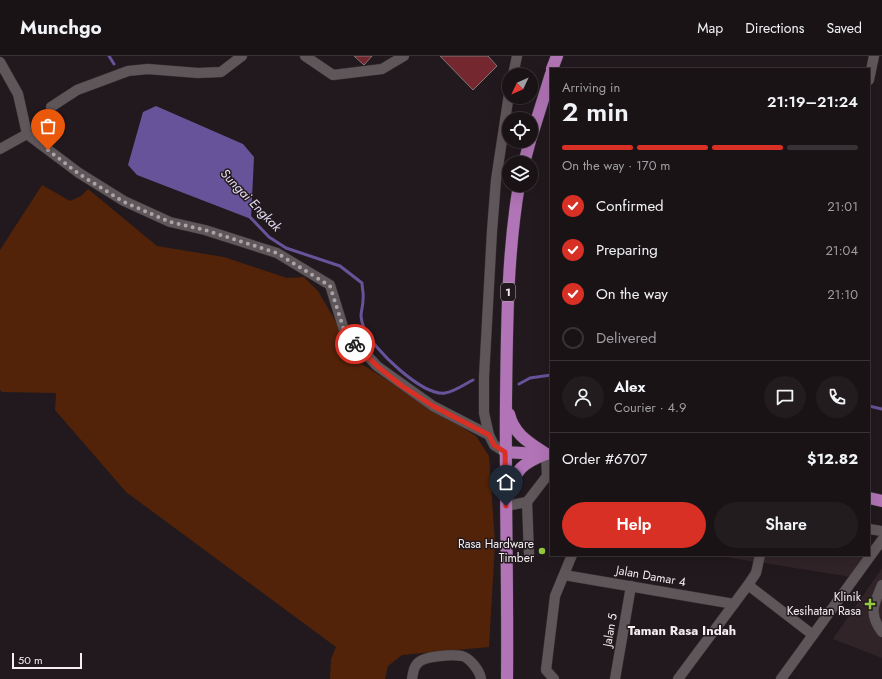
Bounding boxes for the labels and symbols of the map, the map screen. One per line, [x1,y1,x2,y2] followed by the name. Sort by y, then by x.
[502,68,538,104] north arrow
[31,109,65,150] pin
[216,164,286,236] water label: Sungai Engkak
[501,283,515,301] road number: 1
[335,324,375,364] courier
[489,465,523,506] pin
[458,535,535,567] place label: Rasa Hardware Timber
[537,546,547,556] marker: Rasa Hardware Timber
[613,561,687,591] street label: Jalan Damar 4
[787,588,862,620] place label: Klinik Kesihatan Rasa
[864,598,876,610] marker: Klinik Kesihatan Rasa
[598,612,622,650] street label: Jalan 5
[628,621,736,640] district label: Taman Rasa Indah
[12,651,82,670] scale bar

